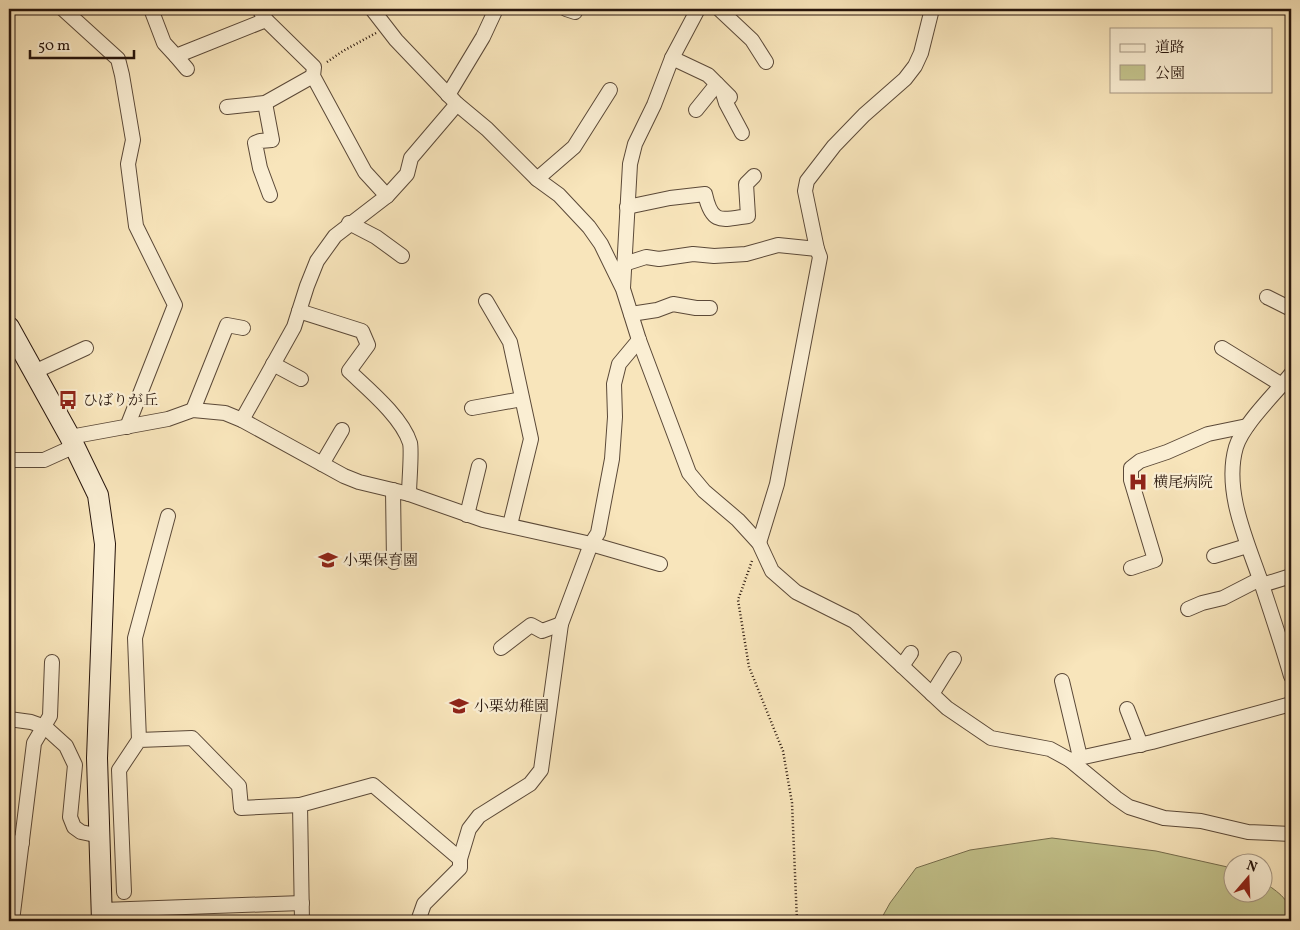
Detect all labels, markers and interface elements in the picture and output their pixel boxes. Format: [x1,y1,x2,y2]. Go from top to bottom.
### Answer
scale bar [30,28,134,60]
legend [1110,28,1272,92]
text: 50 m [38,36,70,57]
text: 道路 [1155,38,1185,59]
text: 公園 [1155,64,1185,85]
bus stop icon: ひばりが丘 [57,389,79,411]
place label: ひばりが丘 [83,391,158,412]
hospital icon: 横尾病院 [1127,471,1149,493]
place label: 横尾病院 [1153,473,1213,494]
school or university icon: 小栗保育園 [317,549,339,571]
place label: 小栗保育園 [343,551,418,572]
school or university icon: 小栗幼稚園 [448,695,470,717]
place label: 小栗幼稚園 [474,697,549,718]
north arrow [1222,852,1272,902]
text: N [1244,856,1260,878]

